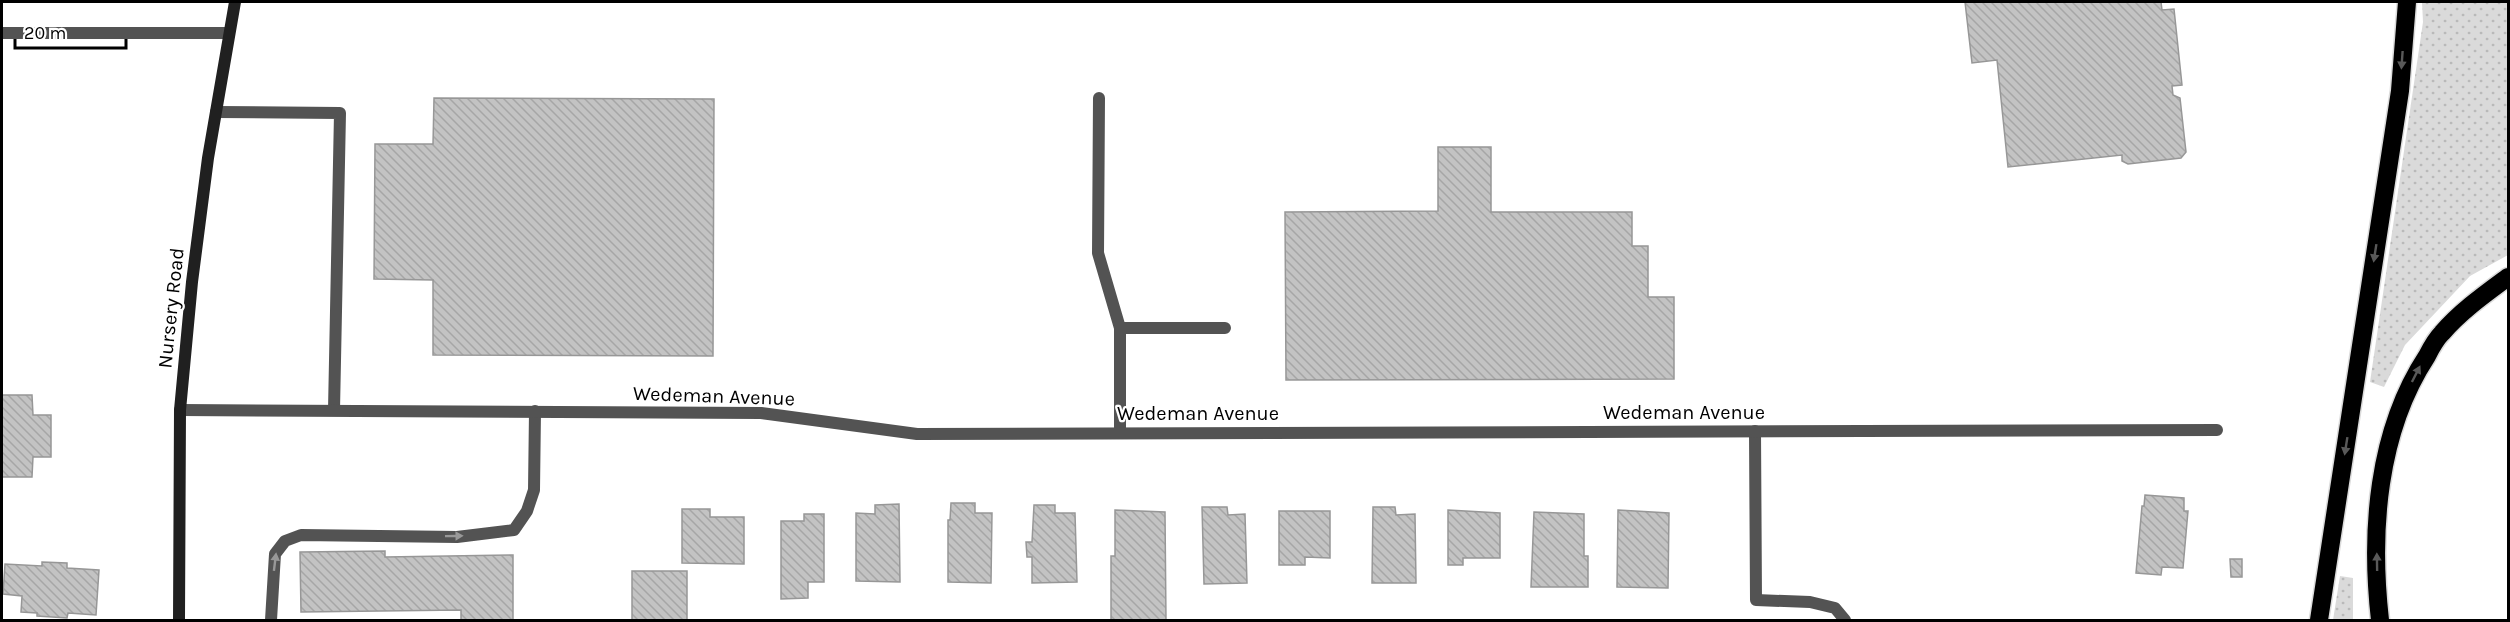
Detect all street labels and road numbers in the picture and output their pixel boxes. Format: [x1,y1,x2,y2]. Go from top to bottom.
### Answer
street label: Nursery Road [153,247,189,369]
street label: Wedeman Avenue [633,382,795,410]
street label: Wedeman Avenue [1603,401,1765,424]
street label: Wedeman Avenue [1117,402,1279,425]

